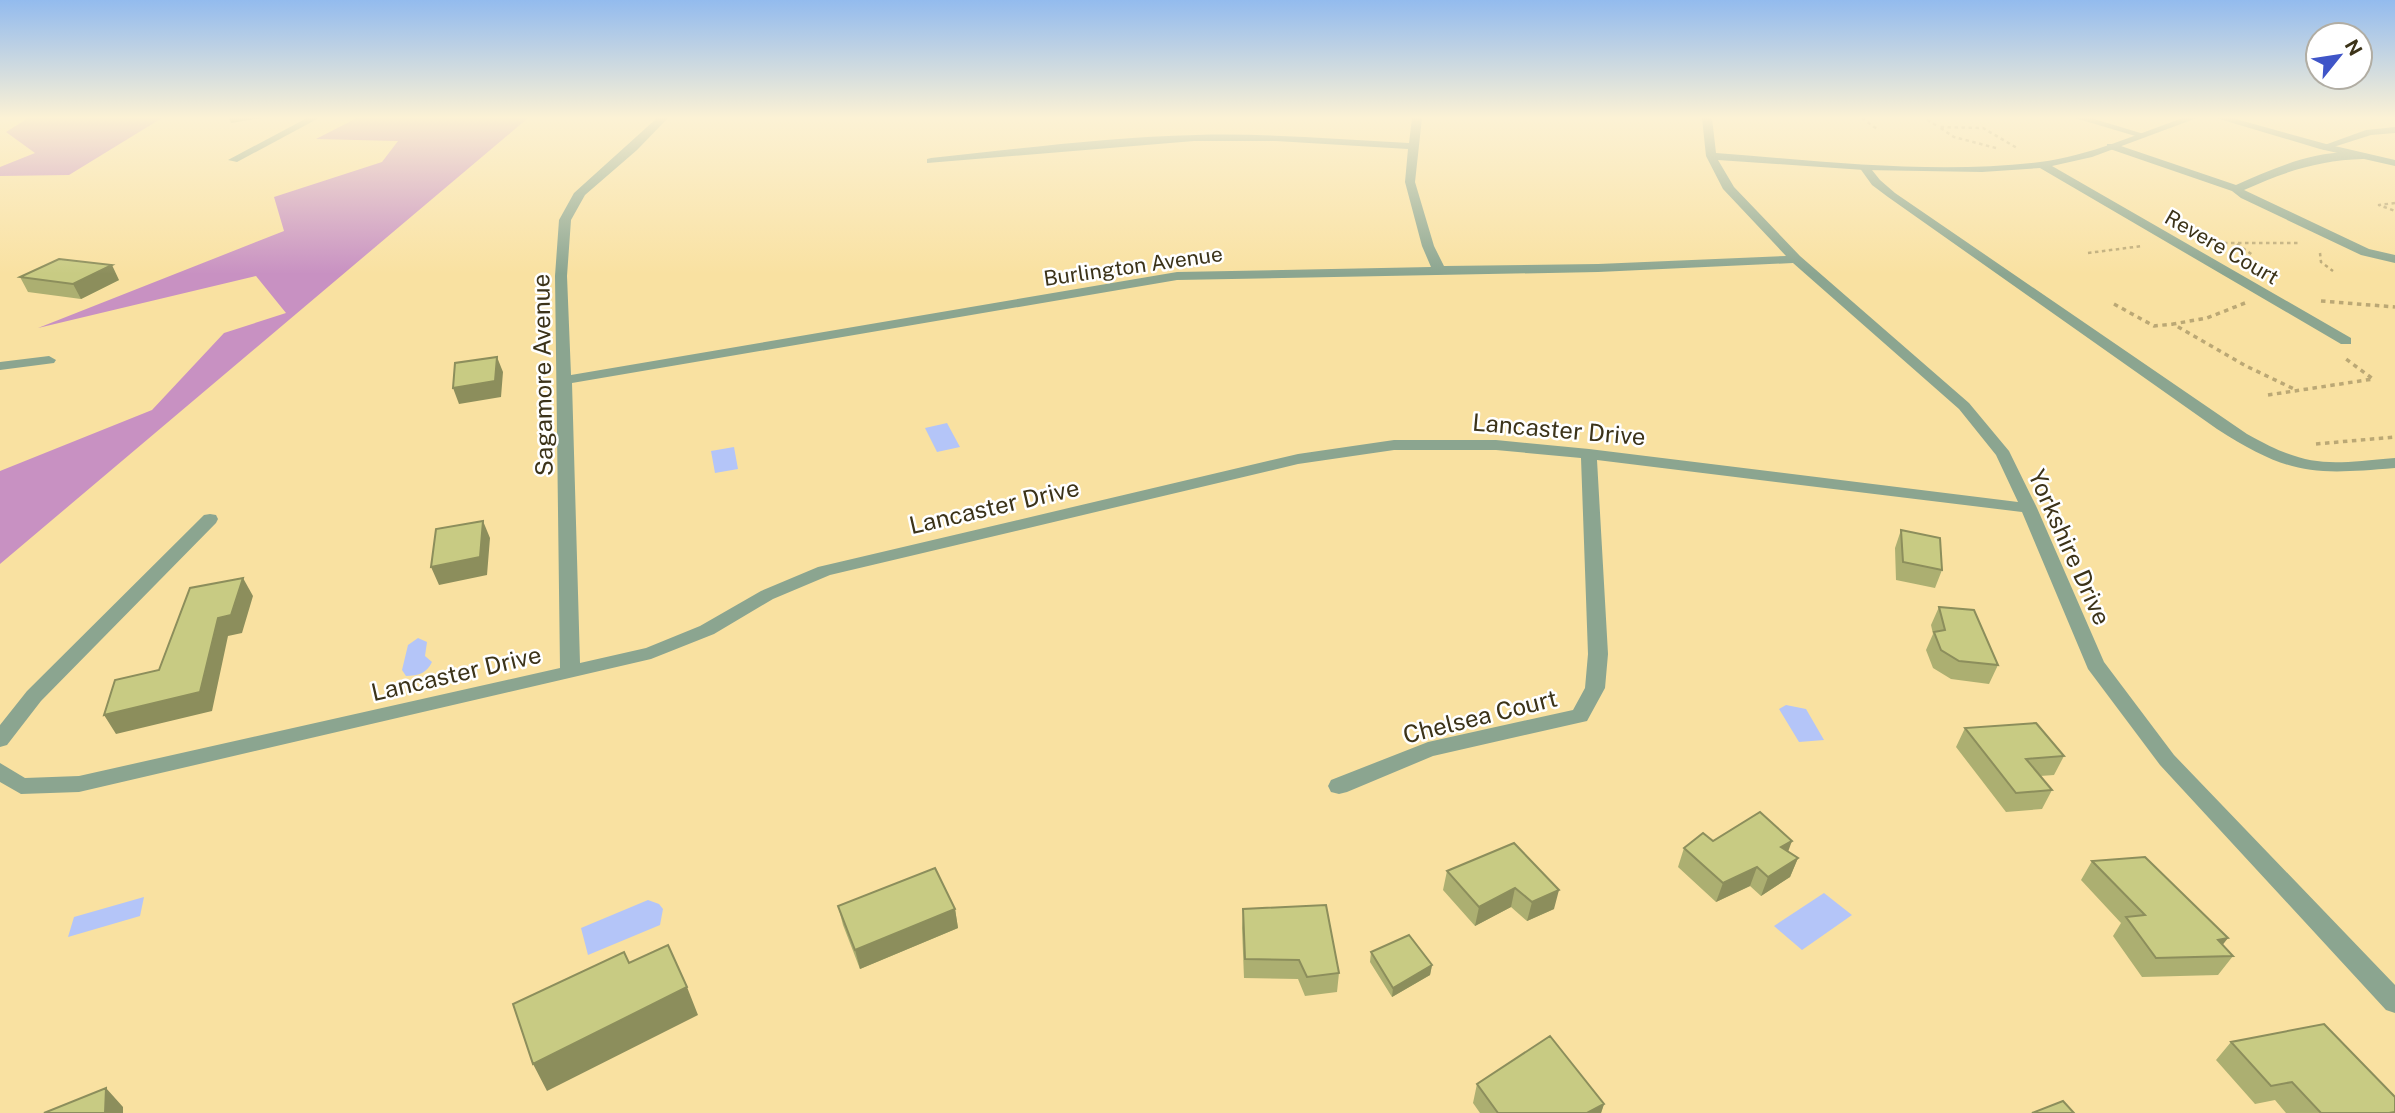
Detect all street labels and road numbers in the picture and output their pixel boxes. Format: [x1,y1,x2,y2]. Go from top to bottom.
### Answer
street label: Revere Court [2161,204,2283,290]
street label: Burlington Avenue [1042,241,1224,291]
street label: Sagamore Avenue [526,274,558,476]
street label: Lancaster Drive [1471,407,1647,451]
street label: Yorkshire Drive [2023,465,2117,629]
street label: Lancaster Drive [906,473,1082,539]
street label: Lancaster Drive [368,640,544,706]
street label: Chelsea Court [1400,683,1560,749]

